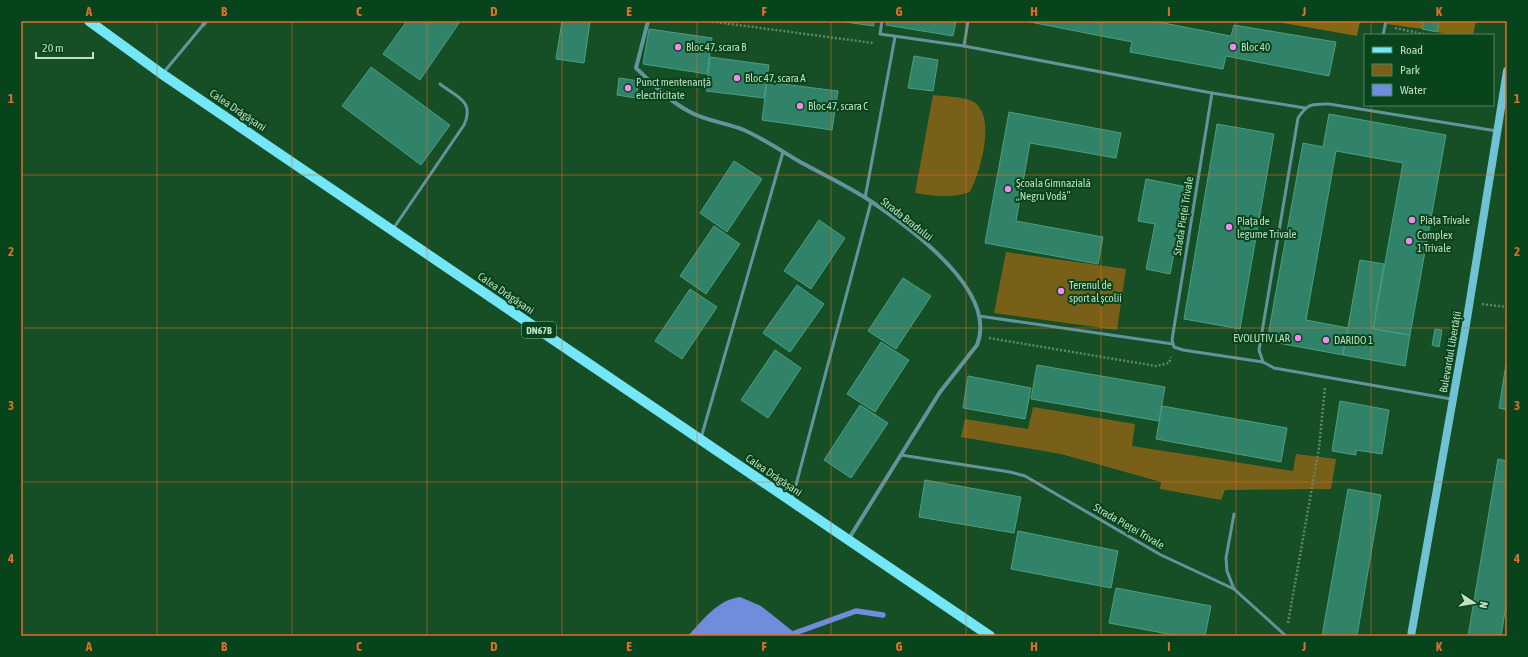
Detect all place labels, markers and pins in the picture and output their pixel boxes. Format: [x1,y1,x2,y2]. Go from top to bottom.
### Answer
place label: Bloc 47, scara B [686,41,747,53]
place label: Bloc 40 [1241,41,1270,53]
marker: Bloc 47, scara B [673,42,683,52]
marker: Bloc 40 [1228,42,1238,52]
place label: Bloc 47, scara A [745,72,806,84]
marker: Bloc 47, scara A [732,73,742,83]
place label: Punct mentenanță electricitate [636,76,711,101]
marker: Punct mentenanță electricitate [623,83,633,93]
place label: Bloc 47, scara C [808,100,868,112]
marker: Bloc 47, scara C [795,101,805,111]
place label: Școala Gimnazială „Negru Vodă” [1016,177,1091,202]
marker: Școala Gimnazială „Negru Vodă” [1003,184,1013,194]
place label: Piața Trivale [1420,214,1470,226]
place label: Piața de legume Trivale [1237,215,1297,240]
marker: Piața Trivale [1407,215,1417,225]
marker: Piața de legume Trivale [1224,222,1234,232]
place label: Complex 1 Trivale [1417,229,1453,254]
marker: Complex 1 Trivale [1404,236,1414,246]
place label: Terenul de sport al școlii [1069,279,1122,304]
marker: Terenul de sport al școlii [1056,286,1066,296]
place label: EVOLUTIV LAR [1233,332,1290,344]
marker: EVOLUTIV LAR [1293,333,1303,343]
place label: DARIDO 1 [1334,334,1373,346]
marker: DARIDO 1 [1321,335,1331,345]

